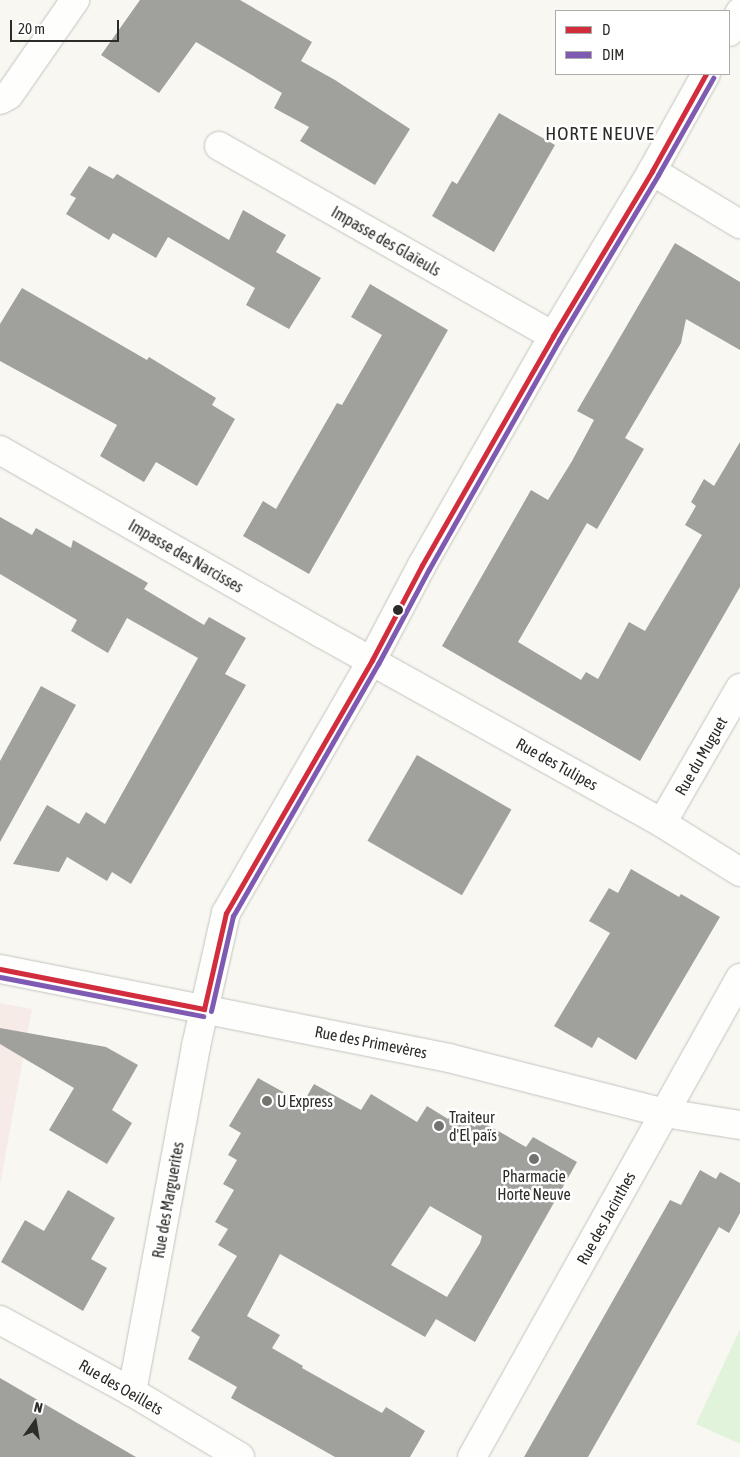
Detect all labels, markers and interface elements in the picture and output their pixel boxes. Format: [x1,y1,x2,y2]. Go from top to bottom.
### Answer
scale bar [12,10,121,42]
legend [555,10,730,75]
text: 20 m [18,20,45,37]
text: D [602,21,610,38]
text: DIM [602,46,624,63]
district label: HORTE NEUVE [544,123,656,145]
street label: Impasse des Glaïeuls [328,202,444,280]
street label: Impasse des Narcisses [125,515,247,597]
unlabelled marker [393,605,403,615]
street label: Rue du Muguet [671,713,731,799]
street label: Rue des Tulipes [513,734,601,794]
street label: Rue des Primevères [313,1022,429,1062]
place label: U Express [277,1091,333,1111]
marker: U Express [261,1095,273,1107]
place label: Traiteur d'El païs [449,1107,497,1145]
marker: Traiteur d'El païs [433,1120,445,1132]
street label: Rue des Marguerites [148,1140,188,1260]
marker: Pharmacie Horte Neuve [528,1153,540,1165]
place label: Pharmacie Horte Neuve [497,1166,571,1204]
street label: Rue des Jacinthes [573,1168,639,1268]
street label: Rue des Oeillets [75,1355,167,1419]
north arrow [10,1397,60,1447]
text: N [33,1399,44,1416]

